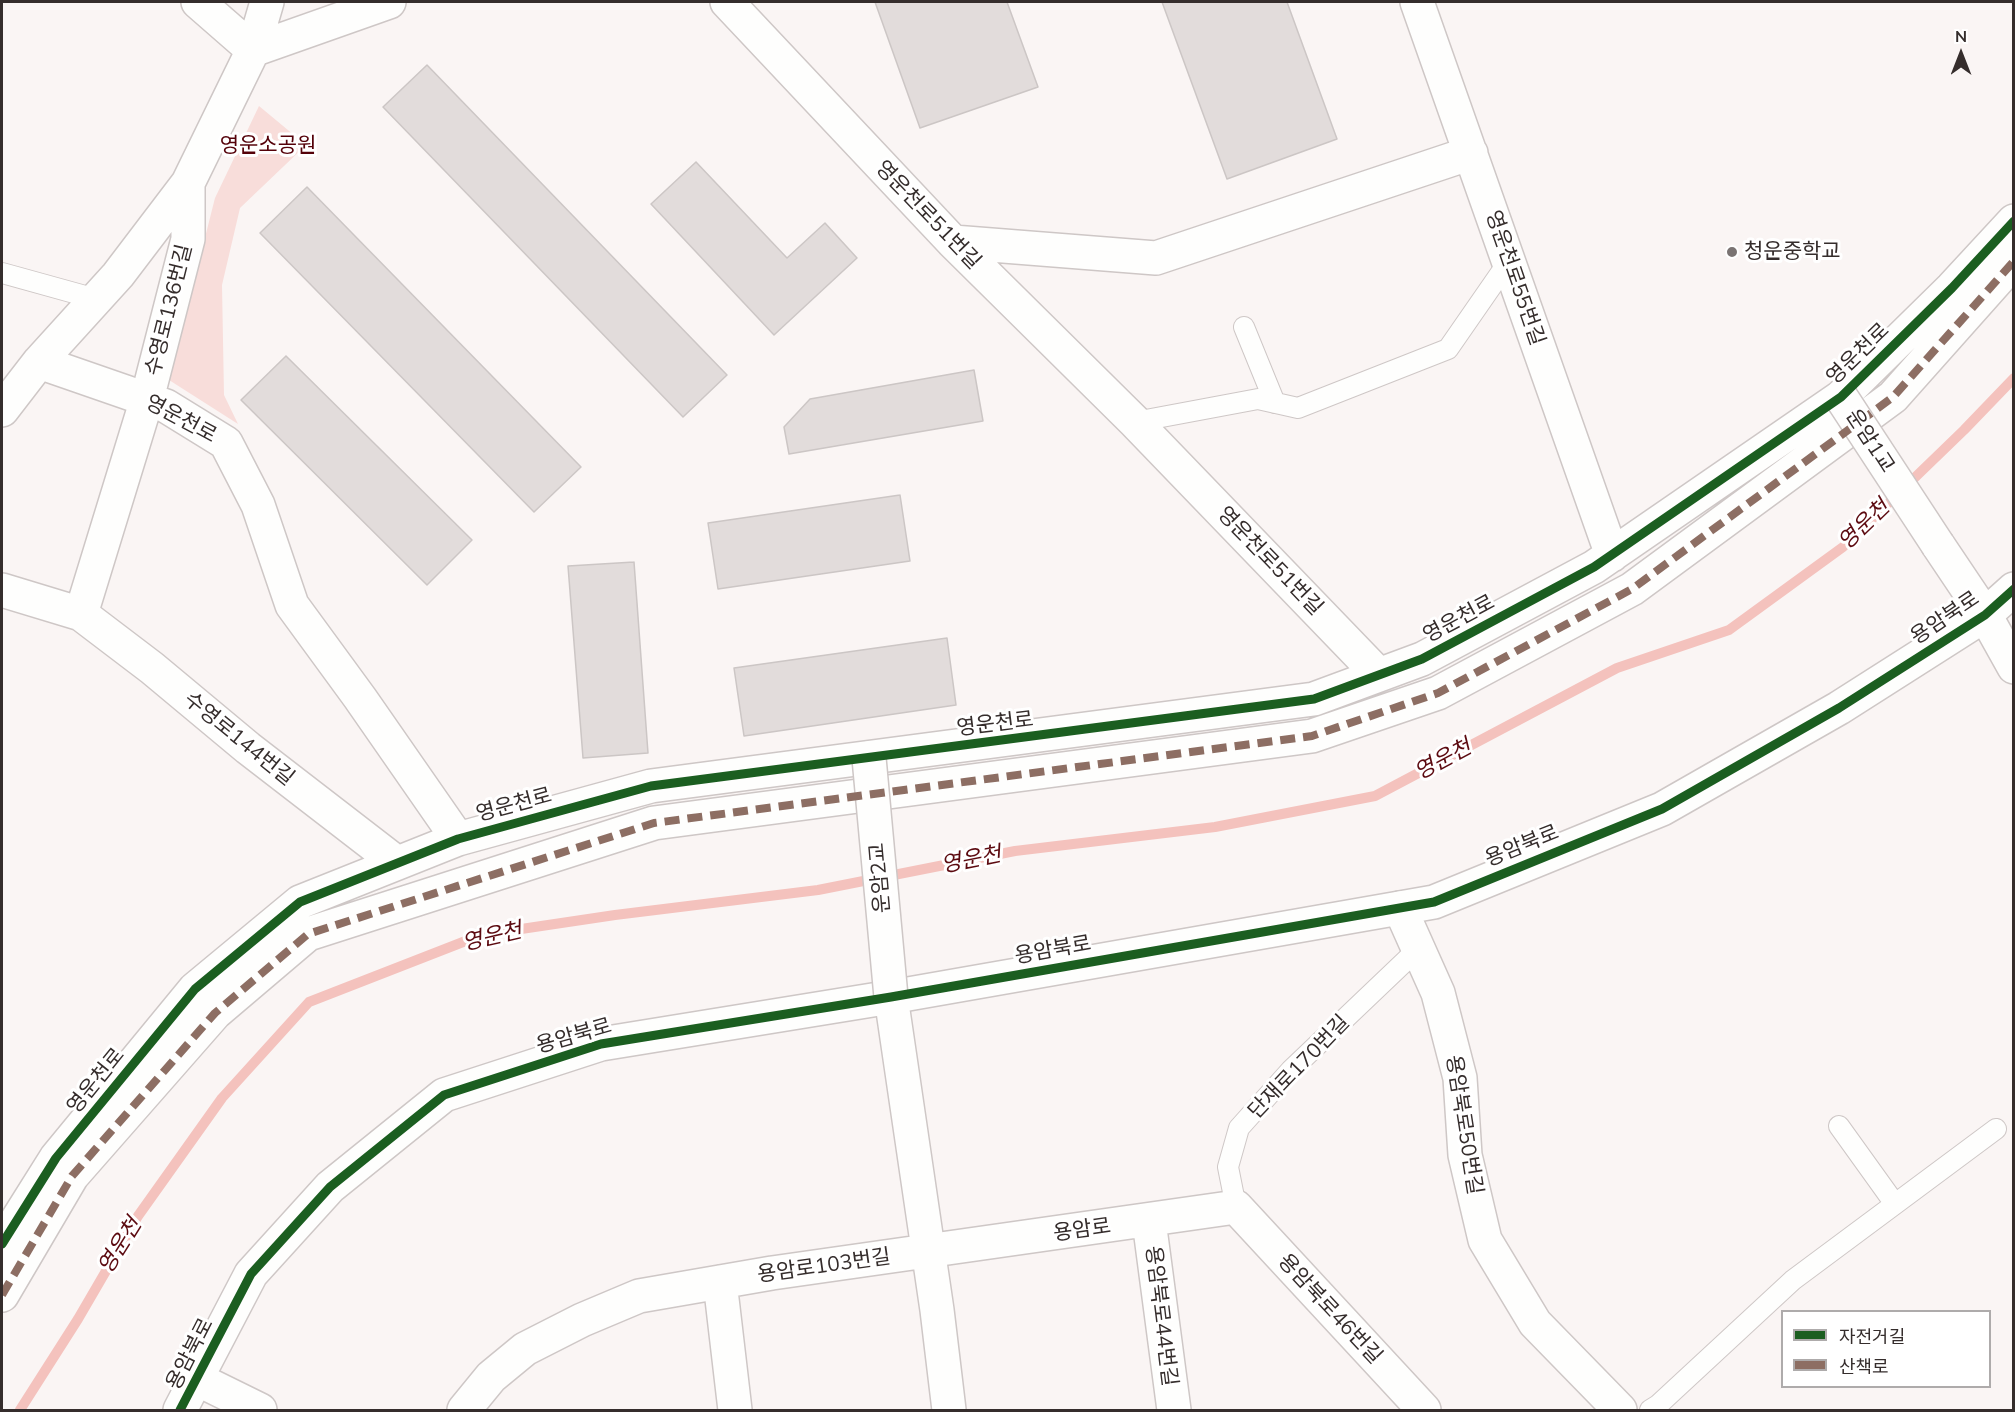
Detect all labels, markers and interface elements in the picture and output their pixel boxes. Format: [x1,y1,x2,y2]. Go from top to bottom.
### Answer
north arrow [1931,24,1991,84]
text: N [1955,26,1967,46]
park label: 영운소공원 [220,133,316,159]
street label: 영운천로51번길 [870,155,986,275]
street label: 영운천로55번길 [1480,207,1550,349]
place label: 청운중학교 [1744,239,1841,265]
street label: 수영로136번길 [141,242,197,378]
marker: 청운중학교 [1725,245,1739,259]
street label: 영운천로 [1821,318,1895,390]
street label: 영운천로 [141,390,221,448]
street label: 운암1교 [1840,405,1900,477]
water label: 영운천 [1833,494,1895,556]
street label: 영운천로51번길 [1212,501,1328,621]
street label: 용암북로 [1906,586,1984,650]
street label: 영운천로 [1419,590,1499,648]
street label: 수영로144번길 [179,687,299,791]
street label: 영운천로 [955,707,1035,741]
water label: 영운천 [1410,734,1476,786]
street label: 영운천로 [473,783,555,827]
street label: 용암북로 [1481,820,1563,872]
water label: 영운천 [939,841,1003,879]
street label: 운암2교 [864,842,896,914]
water label: 영운천 [459,917,525,957]
street label: 용암북로 [1013,931,1093,969]
street label: 단재로170번길 [1243,1010,1355,1124]
street label: 용암북로 [533,1013,615,1059]
street label: 영운천로 [62,1043,130,1119]
street label: 용암북로50번길 [1441,1053,1487,1197]
water label: 영운천 [93,1213,147,1279]
street label: 용암로 [1052,1213,1112,1247]
street label: 용암로103번길 [756,1244,892,1288]
street label: 용암북로44번길 [1140,1244,1182,1388]
street label: 용암북로46번길 [1273,1249,1387,1369]
legend [1781,1310,1991,1388]
street label: 용암북로 [161,1314,219,1394]
text: 자전거길 [1839,1325,1905,1348]
text: 산책로 [1839,1355,1889,1378]

